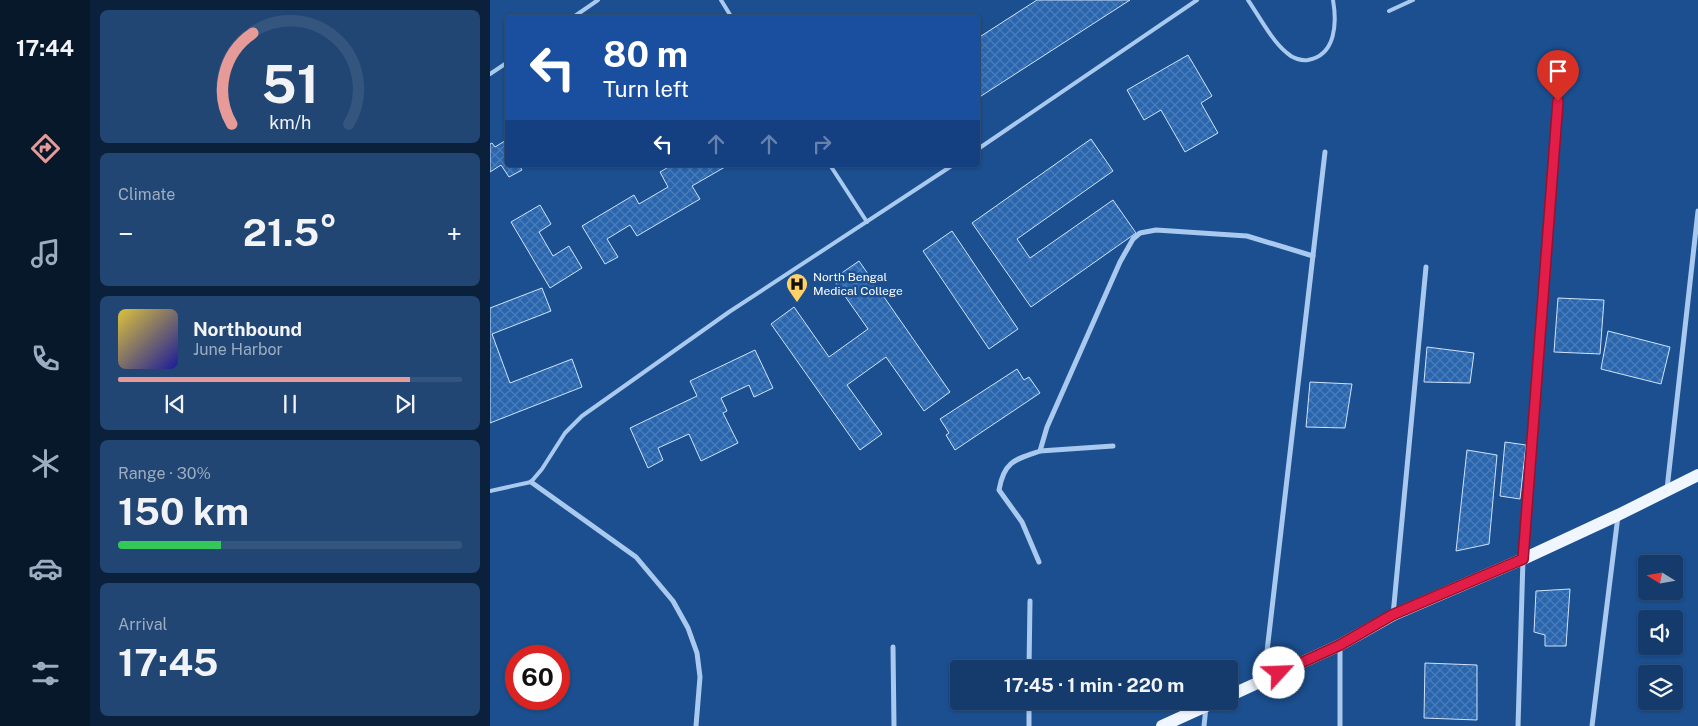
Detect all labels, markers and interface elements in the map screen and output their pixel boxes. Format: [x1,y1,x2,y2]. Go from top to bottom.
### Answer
text: 80 m [603,34,688,75]
text: 17:44 [16,35,74,61]
icon: left [520,35,585,100]
pin [1537,50,1579,101]
text: 51 [261,54,319,115]
icon: arrive [1544,57,1572,85]
text: Turn left [603,76,689,102]
text: km/h [269,112,311,133]
icon: left [649,130,677,158]
icon: ahead [702,130,730,158]
icon: ahead [755,130,783,158]
icon: right [808,130,836,158]
icon: directions [28,131,63,166]
text: Climate [118,185,175,204]
text: 21.5° [243,210,337,255]
text: − [118,217,134,250]
text: + [446,217,462,250]
icon: music [28,236,63,271]
place label: North Bengal Medical College [813,270,903,298]
hospital icon: North Bengal Medical College [785,272,809,303]
text: Northbound [193,318,302,340]
text: June Harbor [193,340,283,359]
icon: phone [28,341,63,376]
icon: previous [161,390,189,418]
icon: pause [276,390,304,418]
icon: next [391,390,419,418]
icon: climate [28,446,63,481]
text: Range · 30% [118,464,211,483]
text: 150 km [118,489,249,534]
icon: car [28,551,63,586]
north arrow [1638,555,1682,600]
map controls [1638,555,1683,710]
button: sound [1638,610,1683,655]
text: Arrival [118,615,167,634]
text: 17:45 [118,640,218,685]
speed limit sign: 60 [505,645,570,710]
position arrow [1252,646,1304,698]
icon: filters [28,656,63,691]
button: layers [1638,665,1683,710]
text: 17:45 · 1 min · 220 m [1004,674,1184,696]

